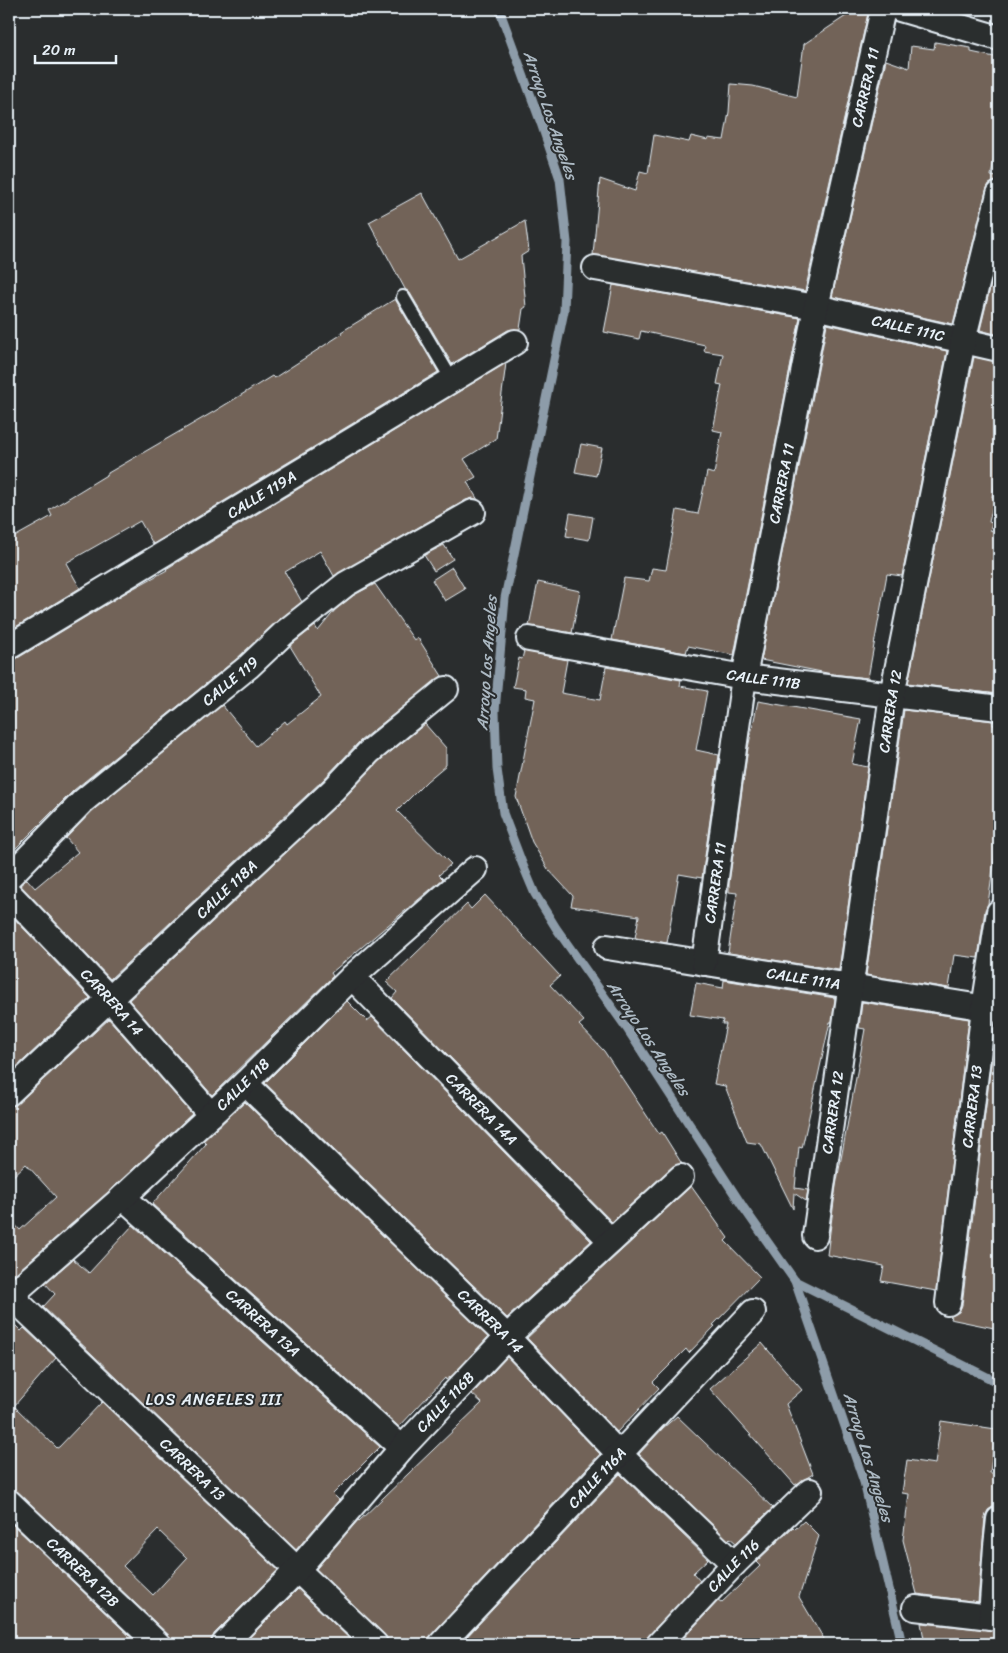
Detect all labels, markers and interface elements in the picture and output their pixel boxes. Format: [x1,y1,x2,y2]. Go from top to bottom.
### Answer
scale bar [35,32,116,64]
text: 20 m [42,37,76,63]
street label: CARRERA 11 [844,45,887,130]
water label: Arroyo Los Angeles [515,46,587,185]
street label: CALLE 111C [869,307,948,349]
street label: CARRERA 11 [761,441,802,526]
street label: CALLE 119A [222,464,301,526]
water label: Arroyo Los Angeles [467,593,506,732]
street label: CALLE 119 [196,650,265,713]
street label: CALLE 111B [725,661,802,697]
street label: CARRERA 12 [871,667,910,754]
street label: CARRERA 11 [697,841,734,925]
street label: CALLE 118A [190,854,264,925]
street label: CALLE 111A [765,960,842,997]
street label: CARRERA 14 [74,962,150,1042]
water label: Arroyo Los Angeles [598,974,699,1104]
street label: CALLE 118 [210,1052,276,1117]
street label: CARRERA 13 [954,1064,990,1149]
street label: CARRERA 14A [439,1066,524,1152]
street label: CARRERA 12 [814,1069,851,1155]
street label: CARRERA 13A [220,1282,306,1363]
street label: CARRERA 14 [451,1282,530,1360]
street label: CALLE 116B [410,1365,481,1439]
district label: LOS ANGELES III [146,1385,283,1414]
water label: Arroyo Los Angeles [835,1388,903,1527]
street label: CARRERA 13 [153,1431,231,1508]
street label: CALLE 116A [561,1441,633,1515]
street label: CARRERA 12B [40,1531,126,1614]
street label: CALLE 116 [701,1533,766,1598]

